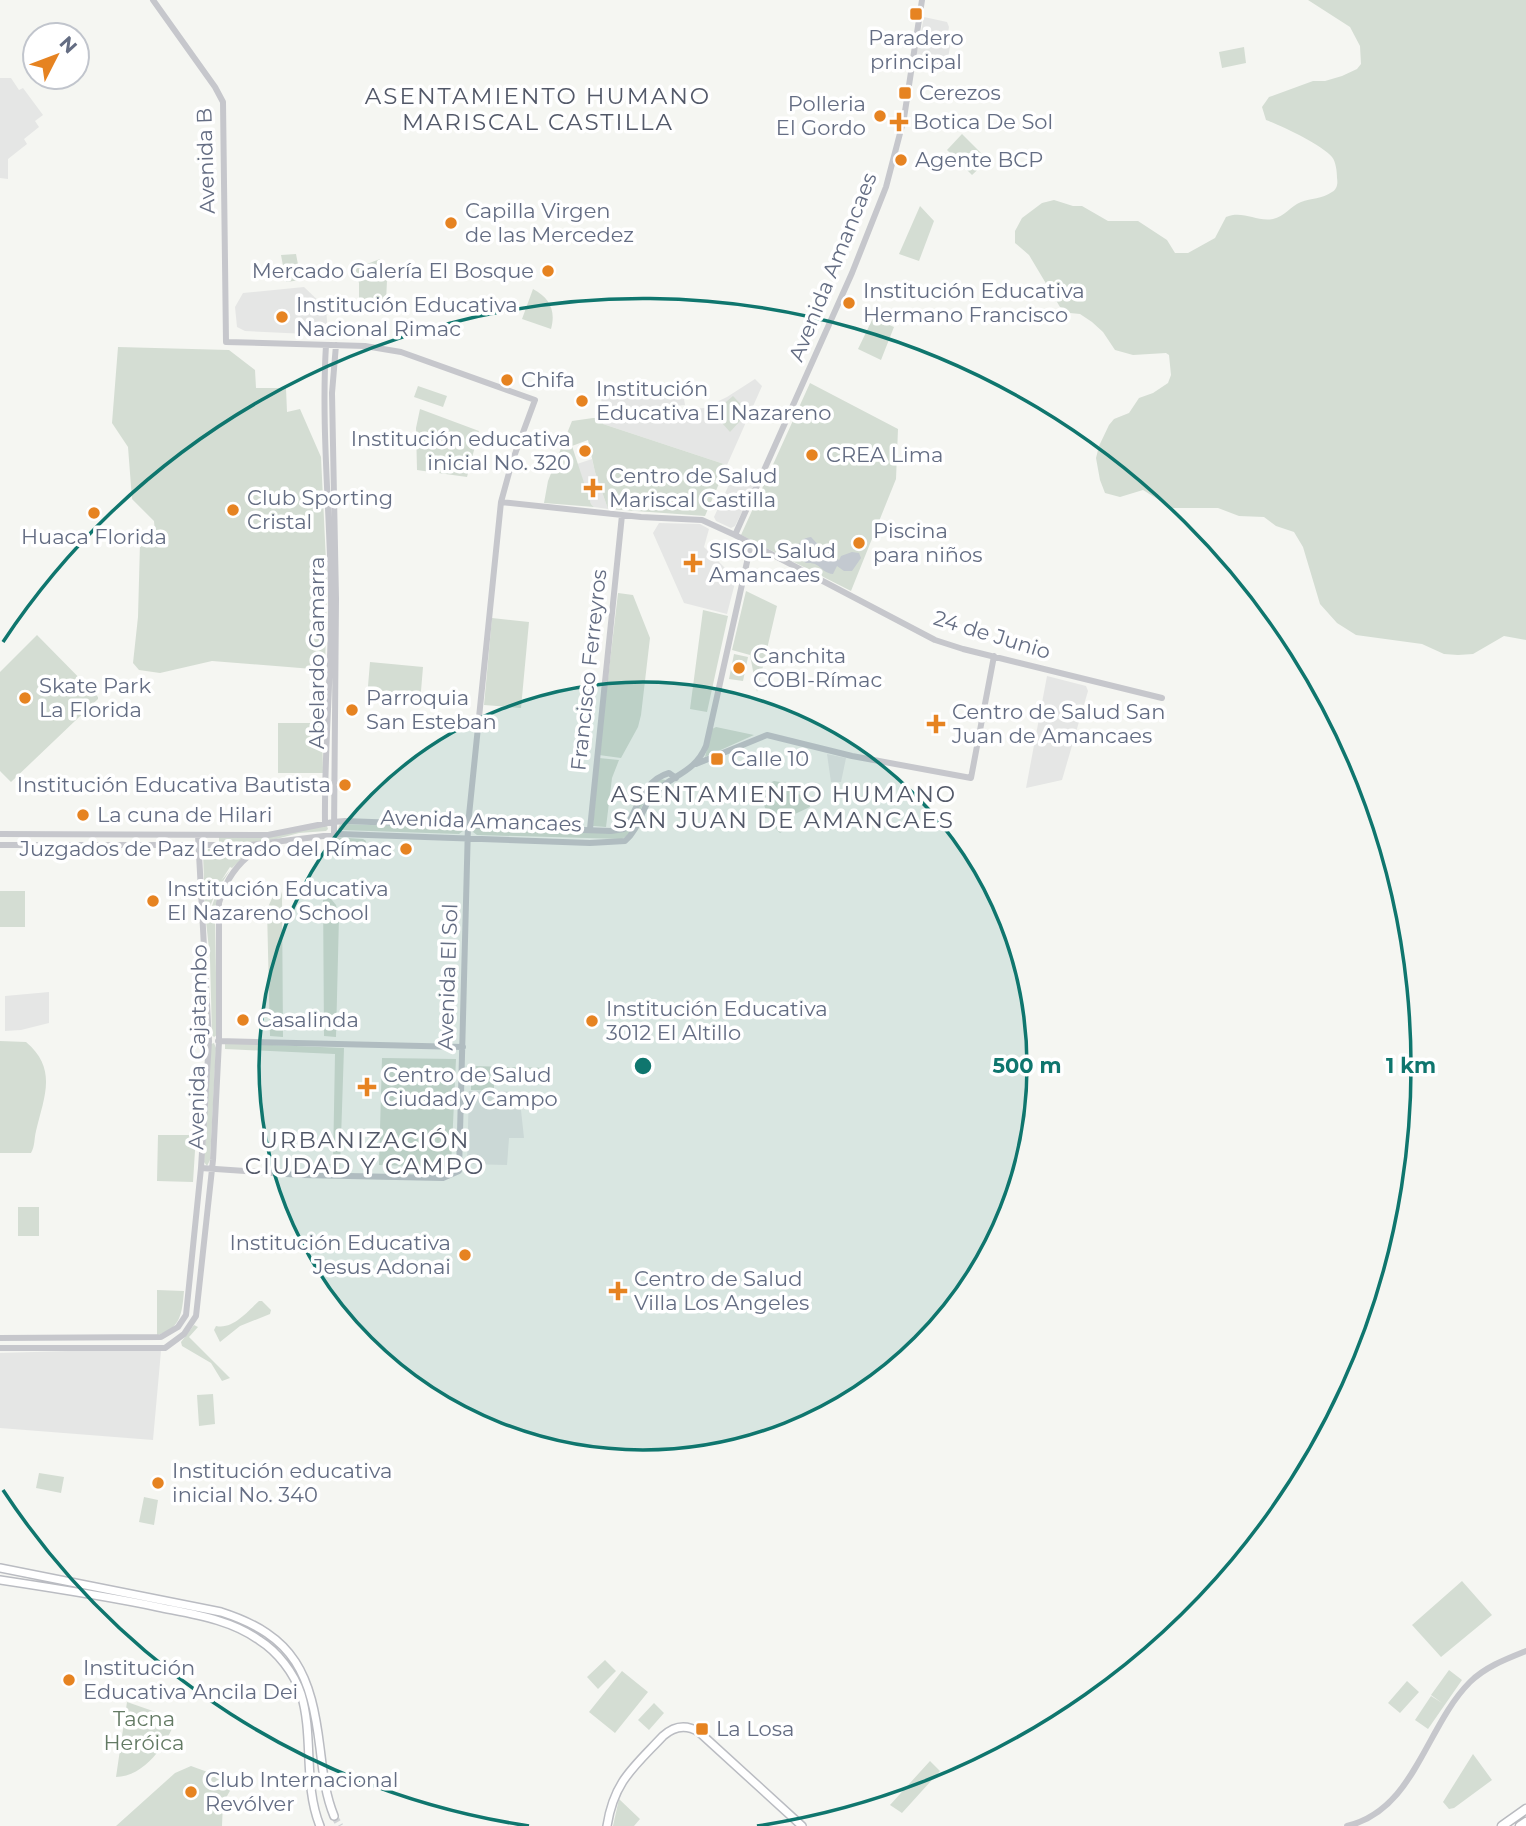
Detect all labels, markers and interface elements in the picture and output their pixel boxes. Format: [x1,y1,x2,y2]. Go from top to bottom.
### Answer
marker: Paradero principal [908,6,924,22]
north arrow [21,21,91,91]
place label: Paradero principal [868,25,964,74]
text: N [55,32,82,58]
place label: Cerezos [919,80,1001,105]
district label: ASENTAMIENTO HUMANO MARISCAL CASTILLA [365,82,711,136]
marker: Cerezos [897,85,913,101]
place label: Polleria El Gordo [776,91,866,140]
street label: Avenida B [191,108,220,214]
marker: Polleria El Gordo [872,108,888,124]
place label: Botica De Sol [913,109,1053,134]
marker: Botica De Sol [891,114,907,130]
place label: Agente BCP [915,147,1043,172]
marker: Agente BCP [893,152,909,168]
street label: Avenida Amancaes [783,169,882,365]
place label: Capilla Virgen de las Mercedez [465,198,634,247]
marker: Capilla Virgen de las Mercedez [443,215,459,231]
place label: Mercado Galería El Bosque [252,258,534,283]
marker: Mercado Galería El Bosque [540,263,556,279]
place label: Institución Educativa Hermano Francisco [863,278,1085,327]
place label: Institución Educativa Nacional Rimac [296,292,518,341]
marker: Institución Educativa Hermano Francisco [841,295,857,311]
marker: Institución Educativa Nacional Rimac [274,309,290,325]
place label: Chifa [521,367,575,392]
marker: Chifa [499,372,515,388]
place label: Institución Educativa El Nazareno [596,376,831,425]
marker: Institución Educativa El Nazareno [574,393,590,409]
place label: Institución educativa inicial No. 320 [351,426,571,475]
place label: CREA Lima [826,442,943,467]
marker: Institución educativa inicial No. 320 [577,443,593,459]
marker: CREA Lima [804,447,820,463]
place label: Centro de Salud Mariscal Castilla [609,463,777,512]
marker: Centro de Salud Mariscal Castilla [583,478,603,498]
place label: Club Sporting Cristal [247,485,393,534]
marker: Club Sporting Cristal [225,502,241,518]
marker: Huaca Florida [86,505,102,521]
place label: Piscina para niños [873,518,982,567]
place label: Huaca Florida [21,524,167,549]
marker: Piscina para niños [851,535,867,551]
place label: SISOL Salud Amancaes [709,538,836,587]
marker: SISOL Salud Amancaes [683,553,703,573]
street label: Abelardo Gamarra [304,557,329,749]
street label: Francisco Ferreyros [565,568,612,772]
street label: 24 de Junio [931,605,1054,664]
place label: Canchita COBI-Rímac [753,643,882,692]
marker: Canchita COBI-Rímac [731,660,747,676]
place label: Skate Park La Florida [39,673,151,722]
place label: Parroquia San Esteban [366,685,497,734]
marker: Skate Park La Florida [17,690,33,706]
place label: Centro de Salud San Juan de Amancaes [951,699,1165,748]
marker: Parroquia San Esteban [344,702,360,718]
marker: Centro de Salud San Juan de Amancaes [926,714,946,734]
place label: Calle 10 [731,746,809,771]
marker: Calle 10 [709,751,725,767]
place label: Institución Educativa Bautista [17,772,331,797]
marker: Institución Educativa Bautista [337,777,353,793]
district label: ASENTAMIENTO HUMANO SAN JUAN DE AMANCAES [611,780,957,834]
place label: La cuna de Hilari [97,802,272,827]
street label: Avenida Amancaes [380,804,582,837]
marker: La cuna de Hilari [75,807,91,823]
place label: Juzgados de Paz Letrado del Rímac [18,836,392,861]
marker: Juzgados de Paz Letrado del Rímac [398,841,414,857]
place label: Institución Educativa El Nazareno School [167,876,389,925]
marker: Institución Educativa El Nazareno School [145,893,161,909]
street label: Avenida El Sol [432,903,463,1051]
street label: Avenida Cajatambo [183,944,212,1150]
place label: Institución Educativa 3012 El Altillo [606,996,828,1045]
place label: Casalinda [257,1007,359,1032]
marker: Casalinda [235,1012,251,1028]
marker: Institución Educativa 3012 El Altillo [584,1013,600,1029]
text: 500 m [993,1053,1062,1078]
text: 1 km [1386,1053,1436,1078]
centre of rings [631,1054,655,1078]
place label: Centro de Salud Ciudad y Campo [383,1062,558,1111]
marker: Centro de Salud Ciudad y Campo [357,1077,377,1097]
district label: URBANIZACIÓN CIUDAD Y CAMPO [245,1126,485,1180]
place label: Institución Educativa Jesus Adonai [229,1230,451,1279]
marker: Institución Educativa Jesus Adonai [457,1247,473,1263]
place label: Centro de Salud Villa Los Angeles [634,1266,809,1315]
marker: Centro de Salud Villa Los Angeles [608,1281,628,1301]
place label: Institución educativa inicial No. 340 [172,1458,392,1507]
marker: Institución educativa inicial No. 340 [150,1475,166,1491]
place label: Institución Educativa Ancila Dei [83,1655,298,1704]
marker: Institución Educativa Ancila Dei [61,1672,77,1688]
park label: Tacna Heróica [104,1706,184,1755]
place label: La Losa [716,1716,794,1741]
marker: La Losa [694,1721,710,1737]
place label: Club Internacional Revólver [205,1767,398,1816]
marker: Club Internacional Revólver [183,1784,199,1800]

